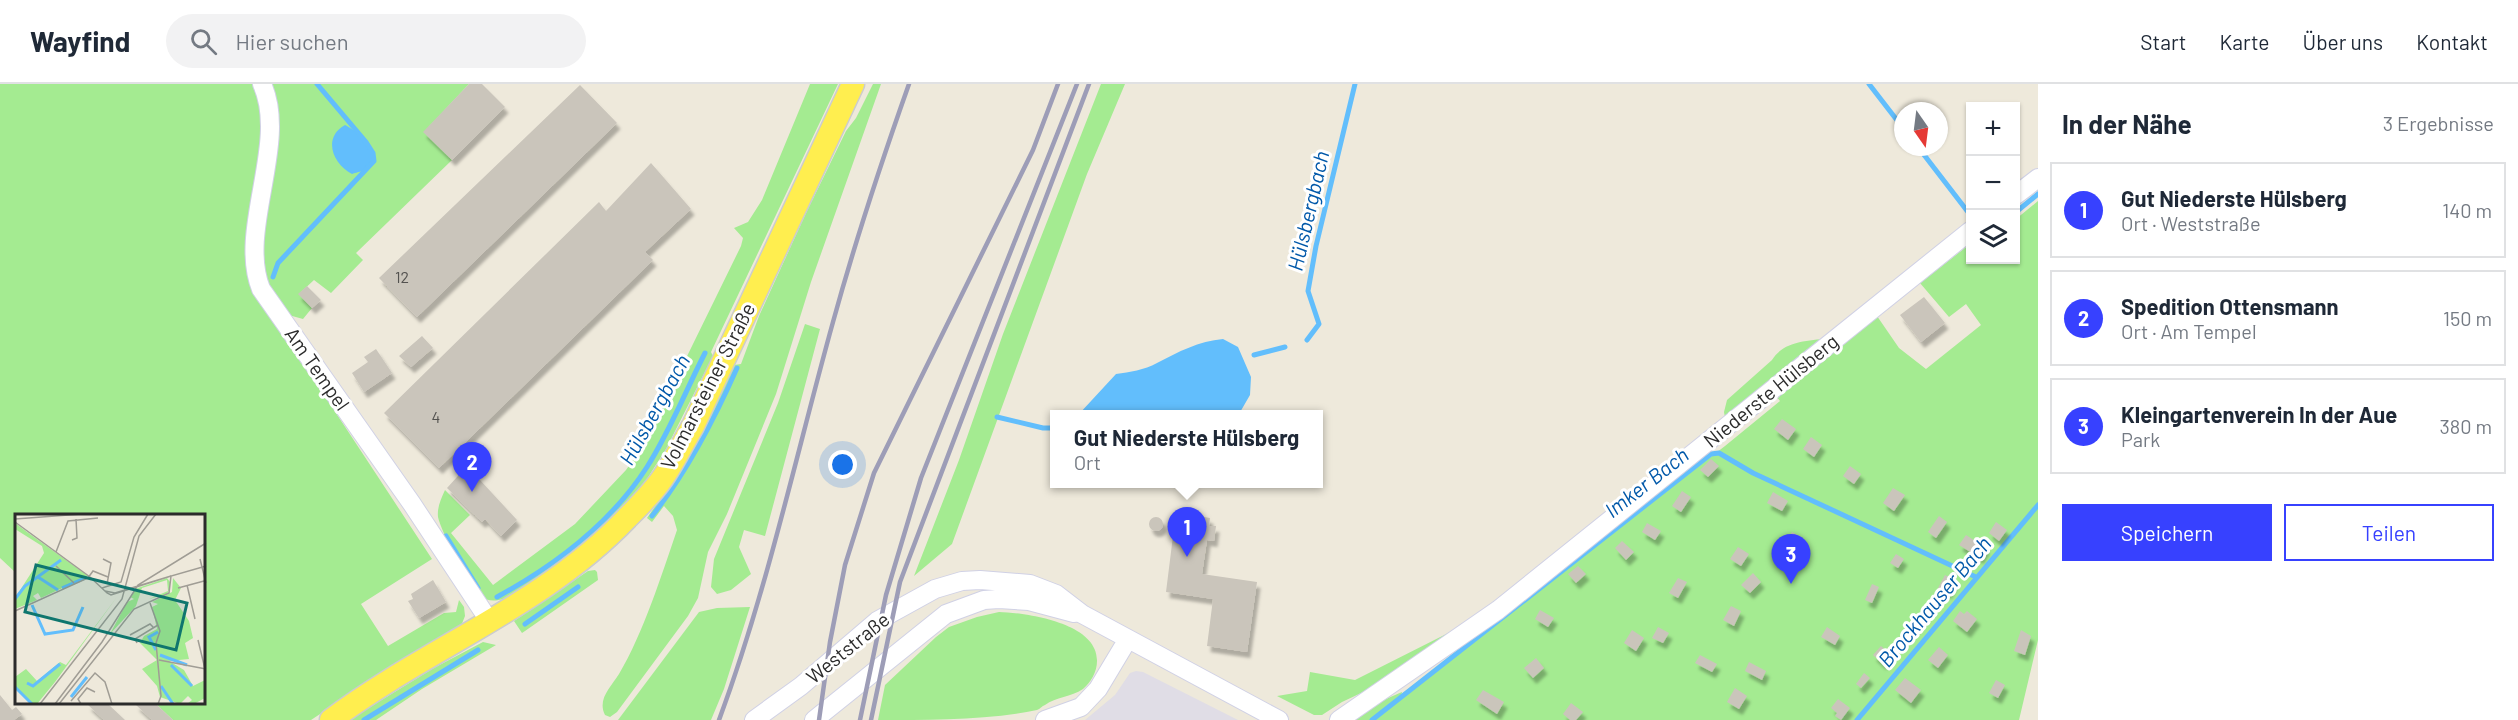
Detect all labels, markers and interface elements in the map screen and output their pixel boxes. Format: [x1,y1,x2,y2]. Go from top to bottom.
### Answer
search box [166,14,586,68]
text: Wayfind [30,24,130,58]
icon: search [187,25,220,58]
text: Hier suchen [235,28,349,54]
text: Start [2140,29,2187,54]
text: Karte [2220,29,2270,54]
text: Über uns [2303,29,2383,54]
text: Kontakt [2416,29,2488,54]
north arrow [1894,102,1948,156]
map controls [1966,102,2020,264]
button: + [1966,102,2020,156]
text: In der Nähe [2062,108,2192,139]
text: 3 Ergebnisse [2383,111,2494,135]
water label: Hülsbergbach [1282,148,1333,273]
button: − [1966,156,2020,210]
text: Gut Niederste Hülsberg [2121,185,2347,211]
text: 1 [2080,198,2087,222]
text: 140 m [2442,198,2492,222]
button: layers [1966,210,2020,264]
text: Ort · Weststraße [2121,211,2261,235]
house number: 12 [395,267,409,286]
text: Spedition Ottensmann [2121,293,2339,319]
street label: Volmarsteiner Straße [655,298,759,473]
text: 2 [2078,306,2089,330]
text: 150 m [2443,306,2492,330]
text: Ort · Am Tempel [2121,319,2257,343]
street label: Am Tempel [280,322,355,415]
street label: Niederste Hülsberg [1698,328,1843,452]
water label: Hülsbergbach [613,350,694,469]
text: Kleingartenverein In der Aue [2121,401,2397,427]
house number: 4 [432,407,440,426]
popup [1050,410,1323,488]
text: 3 [2078,414,2089,438]
text: 380 m [2439,414,2492,438]
text: Gut Niederste Hülsberg [1074,424,1299,450]
text: Park [2121,427,2160,451]
water label: Imker Bach [1599,441,1693,522]
pin: 2 [452,442,492,492]
your location [828,450,857,479]
text: Ort [1074,450,1101,474]
button: Speichern [2062,504,2272,561]
button: Teilen [2284,504,2494,561]
pin: 1 [1168,508,1206,557]
inset map [15,514,206,705]
water label: Brockhauser Bach [1872,531,1996,671]
pin: 3 [1772,534,1810,584]
street label: Weststraße [801,606,894,688]

